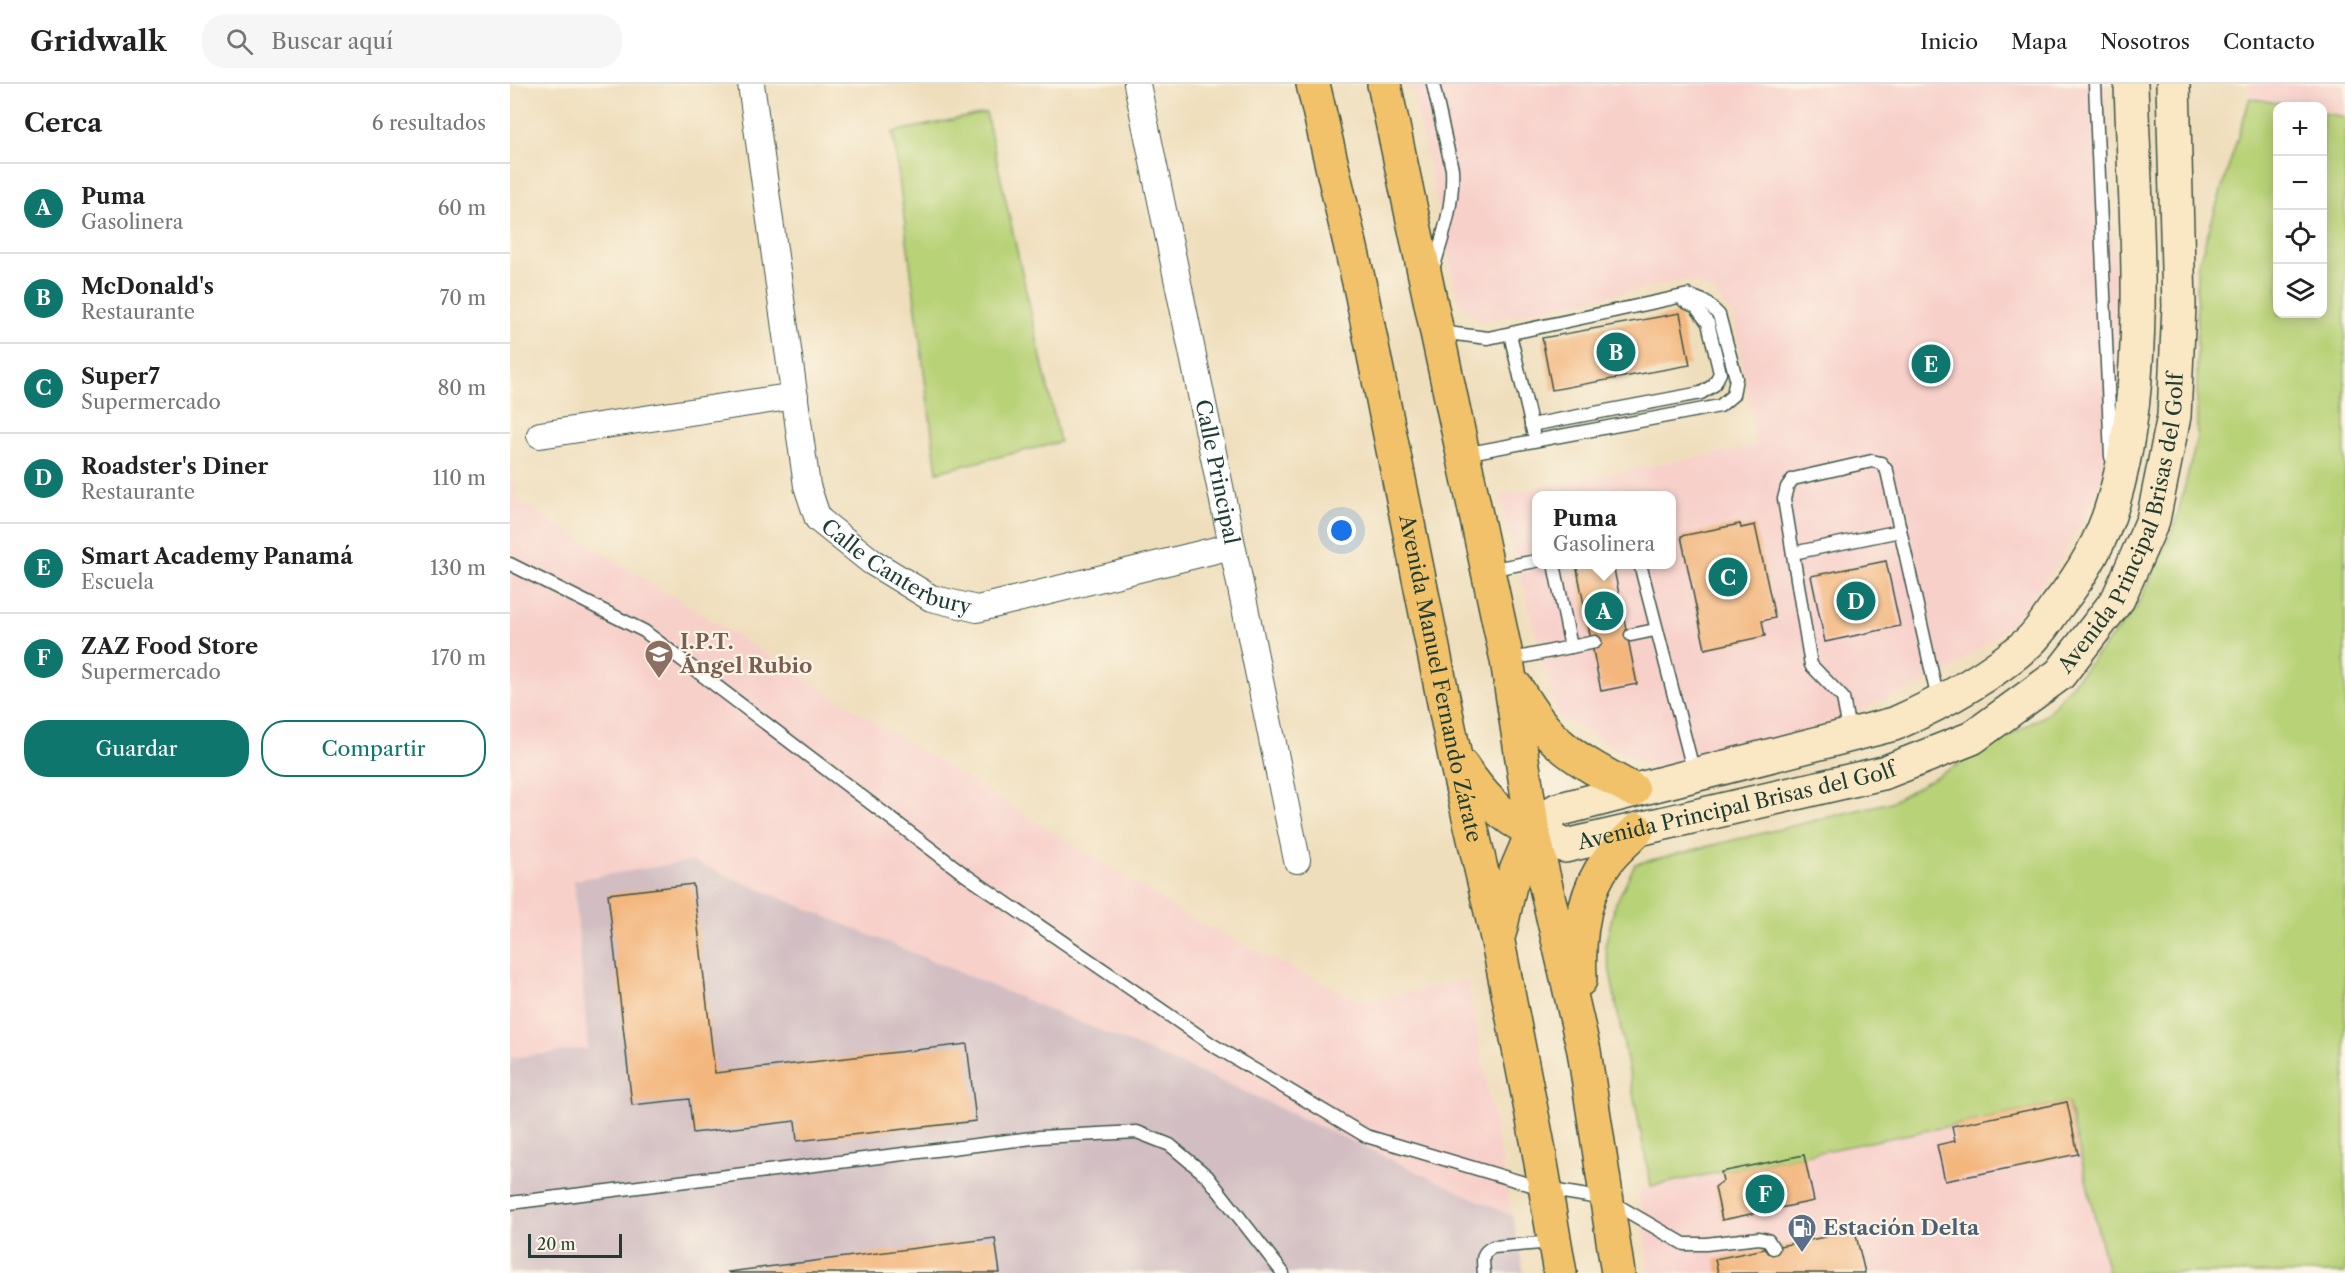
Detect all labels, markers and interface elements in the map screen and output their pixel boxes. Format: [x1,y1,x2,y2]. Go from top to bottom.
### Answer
search box [202,14,622,68]
text: Gridwalk [30,24,166,58]
icon: search [223,25,256,58]
text: Buscar aquí [271,28,393,55]
text: Inicio [1920,29,1978,54]
text: Mapa [2011,29,2067,54]
text: Nosotros [2100,29,2190,54]
text: Contacto [2223,29,2315,54]
map controls [2273,102,2327,318]
button: + [2273,102,2327,156]
text: Cerca [24,107,102,139]
text: 6 resultados [372,111,486,135]
button: − [2273,156,2327,210]
text: Puma [81,183,145,210]
text: A [36,196,51,220]
text: 60 m [438,196,486,220]
text: Gasolinera [81,210,183,234]
button: locate [2273,210,2327,264]
button: layers [2273,264,2327,318]
text: McDonald's [81,273,214,300]
text: B [36,286,51,310]
text: 70 m [440,286,486,310]
text: Restaurante [81,300,195,324]
pin: B [1596,330,1636,374]
pin: E [1912,342,1950,386]
text: Super7 [81,363,160,390]
street label: Avenida Principal Brisas del Golf [2052,370,2188,678]
text: C [35,376,52,400]
text: 80 m [438,376,486,400]
text: Supermercado [81,390,221,414]
street label: Calle Principal [1190,397,1245,546]
text: Roadster's Diner [81,453,268,480]
text: D [35,466,52,490]
text: 110 m [433,466,486,490]
text: Restaurante [81,480,195,504]
popup [1532,491,1676,569]
text: Puma [1553,505,1617,532]
street label: Avenida Manuel Fernando Zárate [1394,512,1487,845]
street label: Calle Canterbury [816,513,974,619]
your location [1327,516,1356,545]
text: Gasolinera [1553,532,1655,556]
text: Smart Academy Panamá [81,543,353,570]
pin: C [1708,554,1748,600]
text: E [36,556,51,580]
text: 130 m [430,556,486,580]
text: Escuela [81,570,154,594]
pin: D [1836,578,1876,624]
pin: A [1584,588,1624,634]
place label: I.P.T. Ángel Rubio [679,629,812,678]
text: ZAZ Food Store [81,633,258,660]
school or university icon: I.P.T. Ángel Rubio [643,638,675,680]
text: F [37,646,50,670]
text: 170 m [431,646,486,670]
text: Supermercado [81,660,221,684]
button: Guardar [24,720,249,777]
button: Compartir [261,720,486,777]
street label: Avenida Principal Brisas del Golf [1574,755,1902,855]
pin: F [1746,1172,1784,1216]
fuel station icon: Estación Delta [1786,1212,1818,1254]
place label: Estación Delta [1823,1215,1980,1240]
scale bar [528,1231,622,1258]
text: 20 m [537,1234,576,1254]

